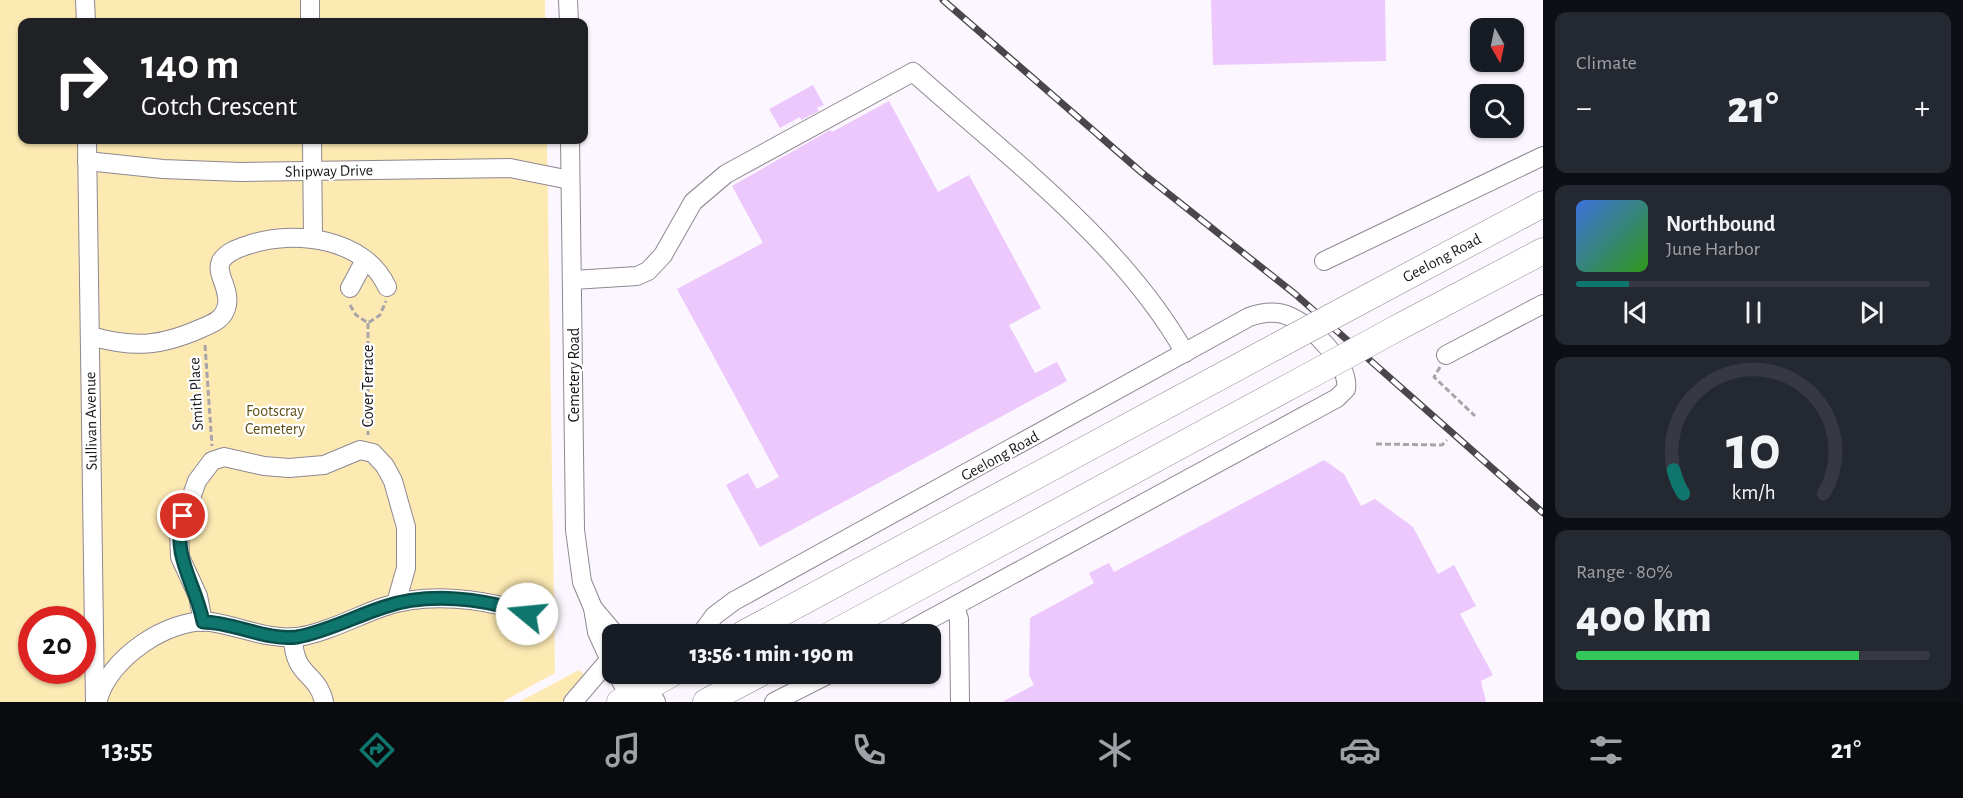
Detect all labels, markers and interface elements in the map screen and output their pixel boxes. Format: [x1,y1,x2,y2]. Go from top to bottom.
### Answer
north arrow [1470,18,1524,72]
map controls [1470,18,1524,138]
icon: right [42,42,120,120]
text: 140 m [141,44,239,86]
text: Climate [1576,53,1637,73]
button: search [1470,84,1524,138]
text: 21° [1727,86,1779,131]
text: − [1576,92,1592,125]
text: + [1914,92,1930,125]
text: Gotch Crescent [141,93,297,120]
street label: Shipway Drive [285,162,373,181]
text: Northbound [1666,213,1775,235]
street label: Geelong Road [1400,231,1484,285]
text: June Harbor [1666,239,1760,259]
icon: previous [1619,296,1652,329]
icon: pause [1737,296,1770,329]
icon: next [1855,296,1888,329]
street label: Cemetery Road [566,328,583,422]
street label: Cover Terrace [360,345,376,427]
street label: Smith Place [186,357,206,431]
street label: Sullivan Avenue [82,371,100,471]
park label: Footscray Cemetery [245,403,305,438]
text: 10 [1726,418,1780,480]
street label: Geelong Road [958,428,1042,484]
text: km/h [1731,483,1775,504]
pin [157,490,208,541]
icon: arrive [166,499,199,532]
text: Range · 80% [1576,562,1673,582]
position arrow [495,582,559,646]
text: 400 km [1576,595,1712,640]
speed limit sign: 20 [18,606,96,684]
text: 13:56 · 1 min · 190 m [689,643,854,665]
icon: directions [356,729,398,771]
icon: music [602,729,644,771]
icon: phone [848,729,890,771]
icon: climate [1094,729,1136,771]
icon: car [1339,729,1381,771]
icon: filters [1585,729,1627,771]
text: 13:55 [102,736,153,763]
text: 21° [1831,736,1861,763]

